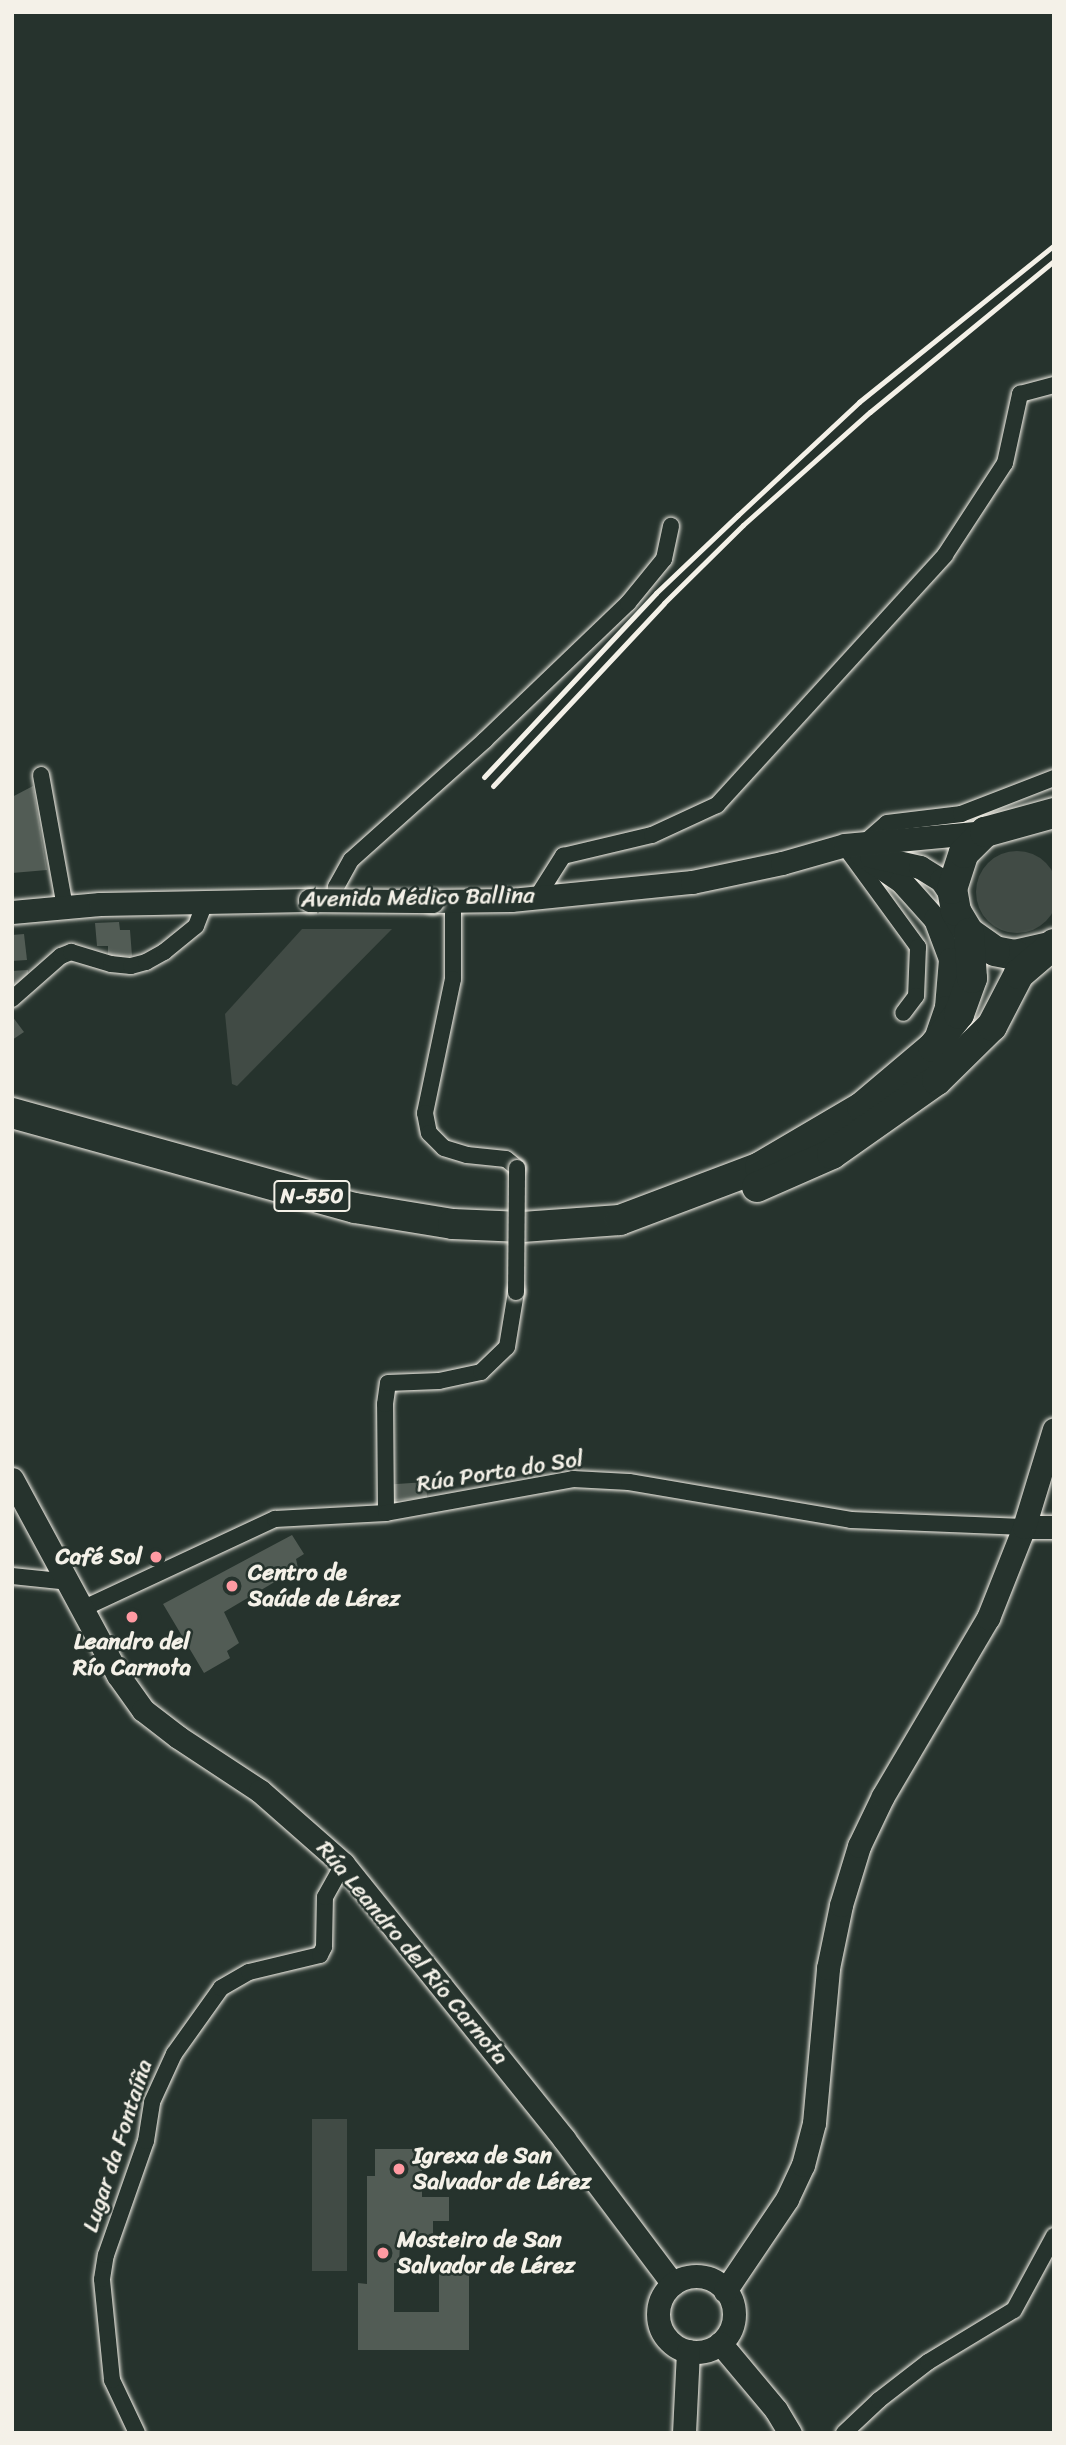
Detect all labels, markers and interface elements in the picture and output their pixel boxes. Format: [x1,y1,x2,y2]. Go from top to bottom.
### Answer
street label: Avenida Médico Ballina [301,882,535,914]
road number: N-550 [272,1178,352,1214]
street label: Rúa Porta do Sol [414,1445,586,1499]
place label: Café Sol [55,1543,142,1571]
marker: Café Sol [148,1549,164,1565]
place label: Centro de Saúde de Lérez [248,1559,401,1613]
marker: Centro de Saúde de Lérez [222,1576,242,1596]
marker: Leandro del Río Carnota [124,1609,140,1625]
place label: Leandro del Río Carnota [73,1628,191,1682]
street label: Rúa Leandro del Río Carnota [310,1835,514,2071]
street label: Lugar da Fontaíña [77,2056,159,2236]
place label: Igrexa de San Salvador de Lérez [413,2142,591,2196]
marker: Igrexa de San Salvador de Lérez [391,2161,407,2177]
place label: Mosteiro de San Salvador de Lérez [397,2226,575,2280]
marker: Mosteiro de San Salvador de Lérez [375,2245,391,2261]

